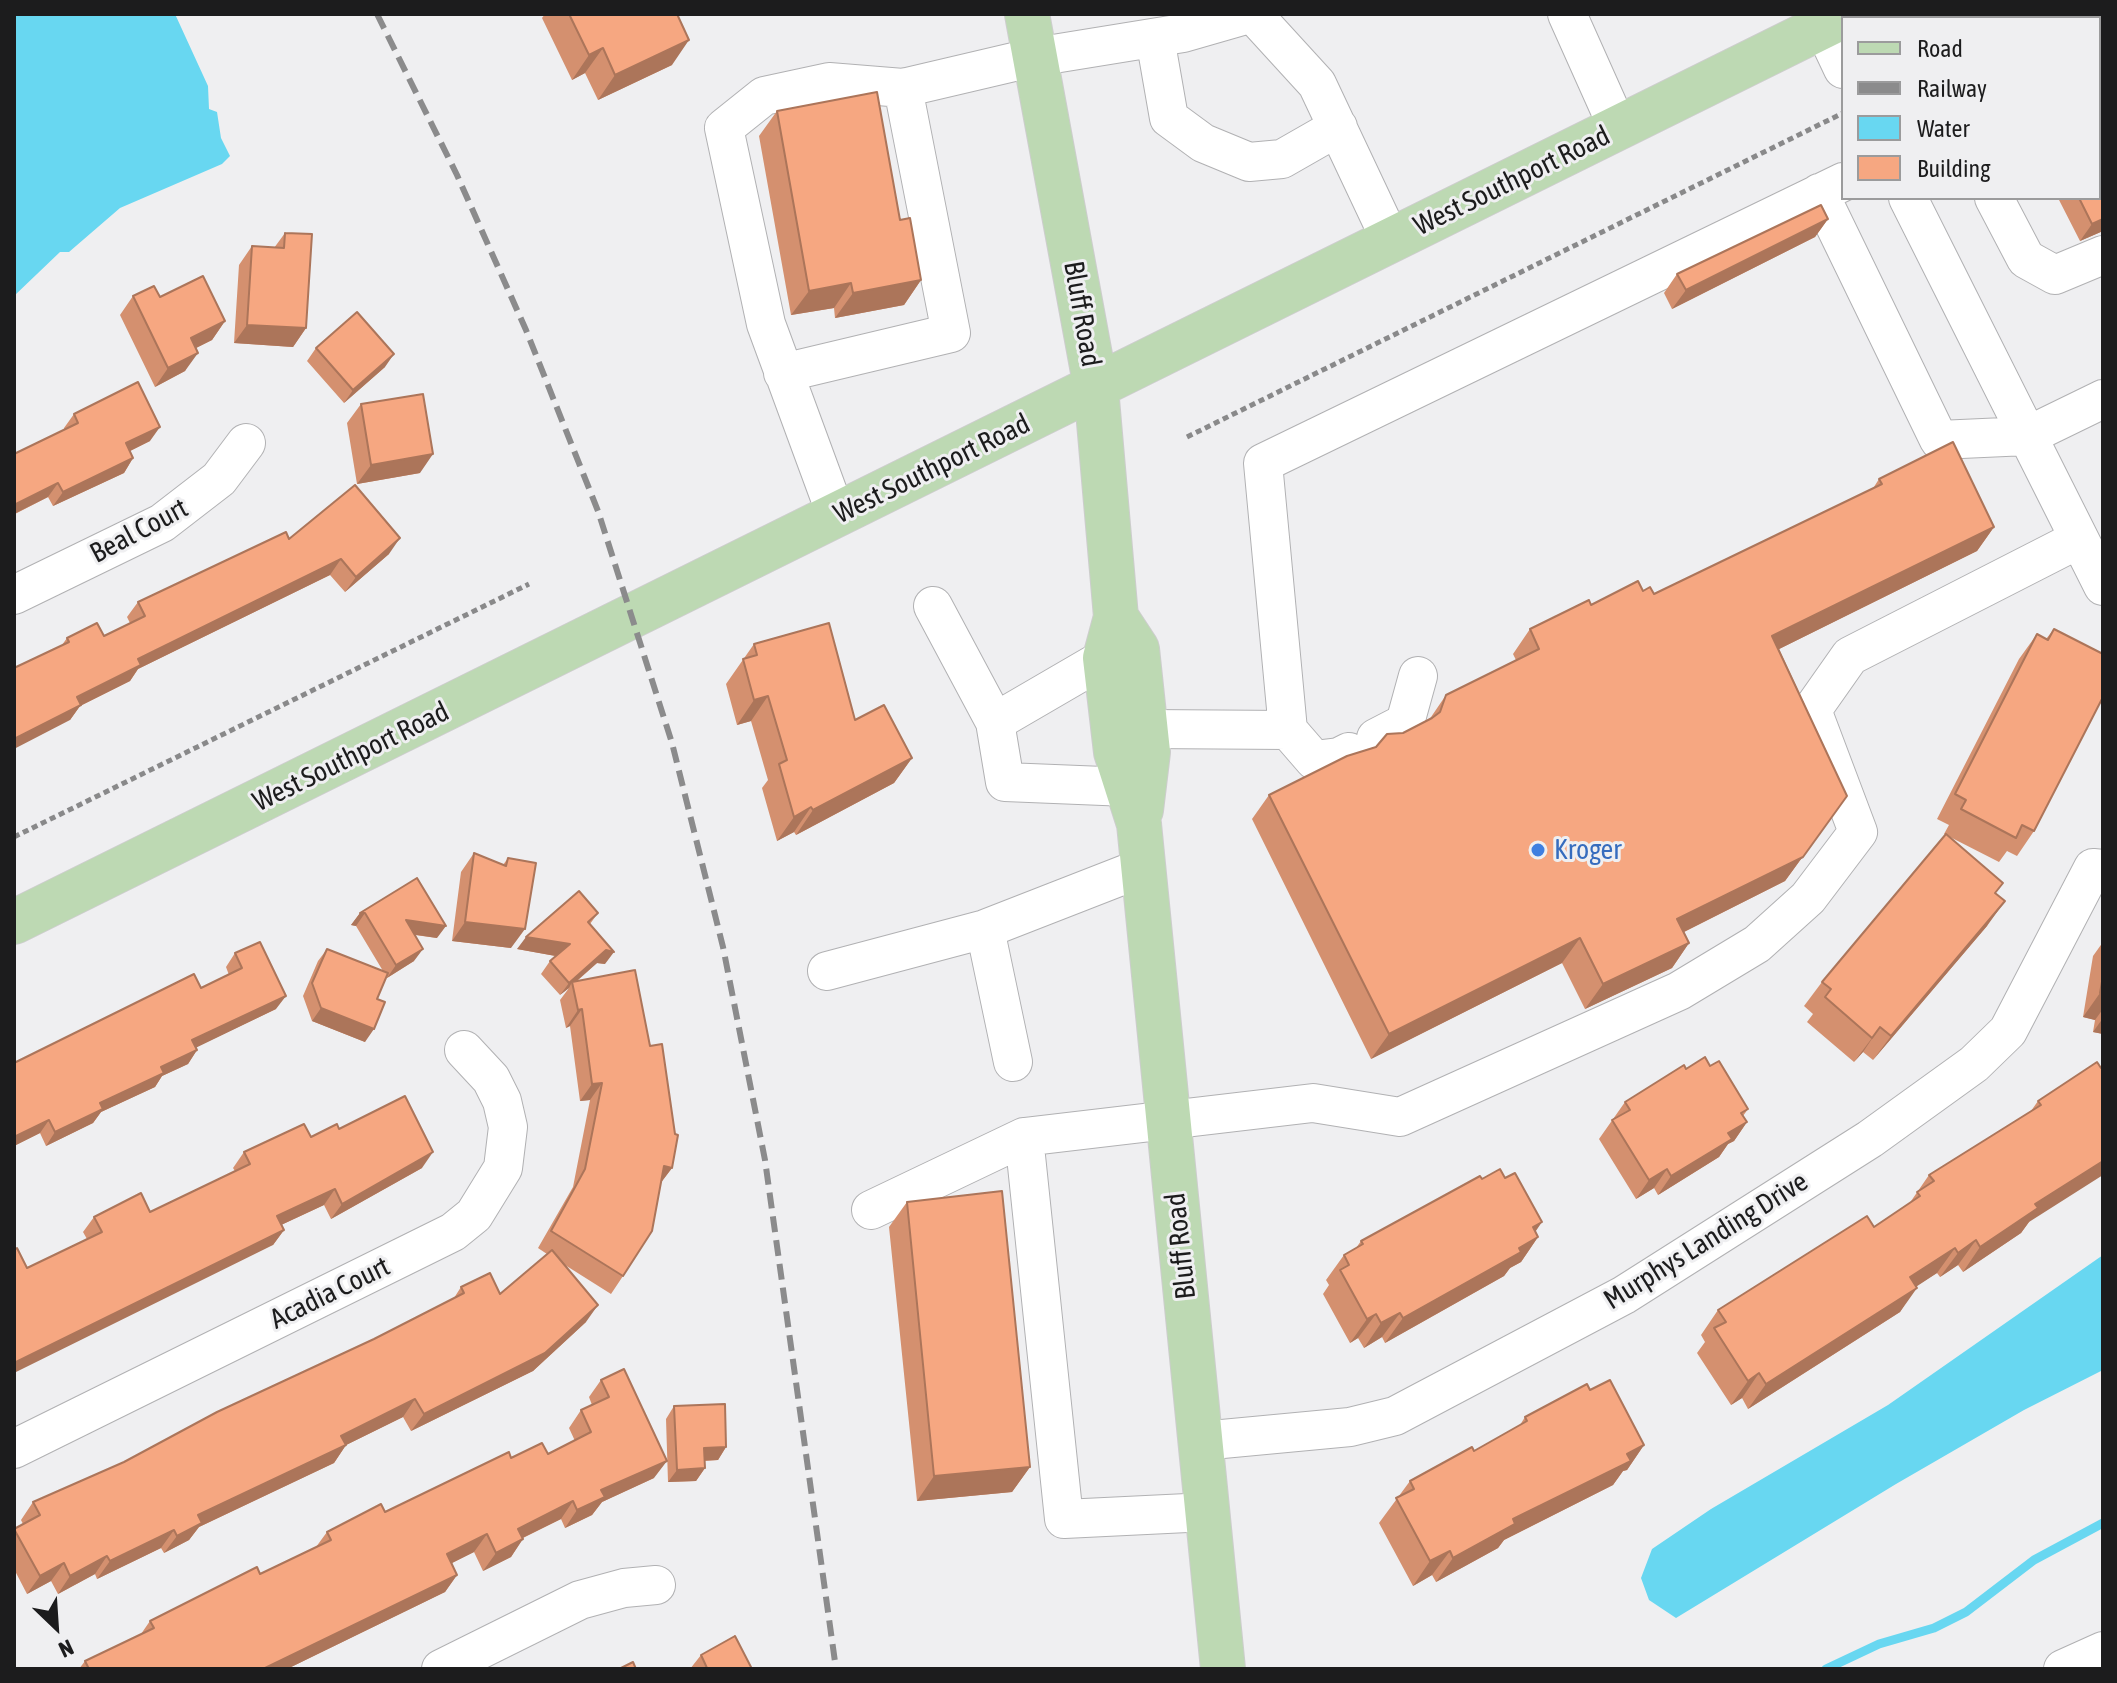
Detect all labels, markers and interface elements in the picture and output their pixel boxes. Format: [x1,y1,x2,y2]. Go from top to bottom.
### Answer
legend [1841,16,2101,200]
text: Road [1917,35,1963,62]
text: Railway [1917,75,1987,102]
text: Water [1917,115,1970,142]
street label: West Southport Road [1409,119,1615,243]
text: Building [1917,155,1990,182]
street label: Bluff Road [1056,259,1108,369]
street label: West Southport Road [829,407,1035,531]
street label: Beal Court [84,491,194,571]
street label: West Southport Road [248,695,454,819]
place label: Kroger [1554,833,1622,867]
marker: Kroger [1529,841,1547,859]
street label: Murphys Landing Drive [1598,1165,1814,1317]
street label: Bluff Road [1159,1191,1203,1301]
street label: Acadia Court [265,1250,395,1336]
north arrow [16,1587,96,1667]
text: N [55,1634,78,1663]

